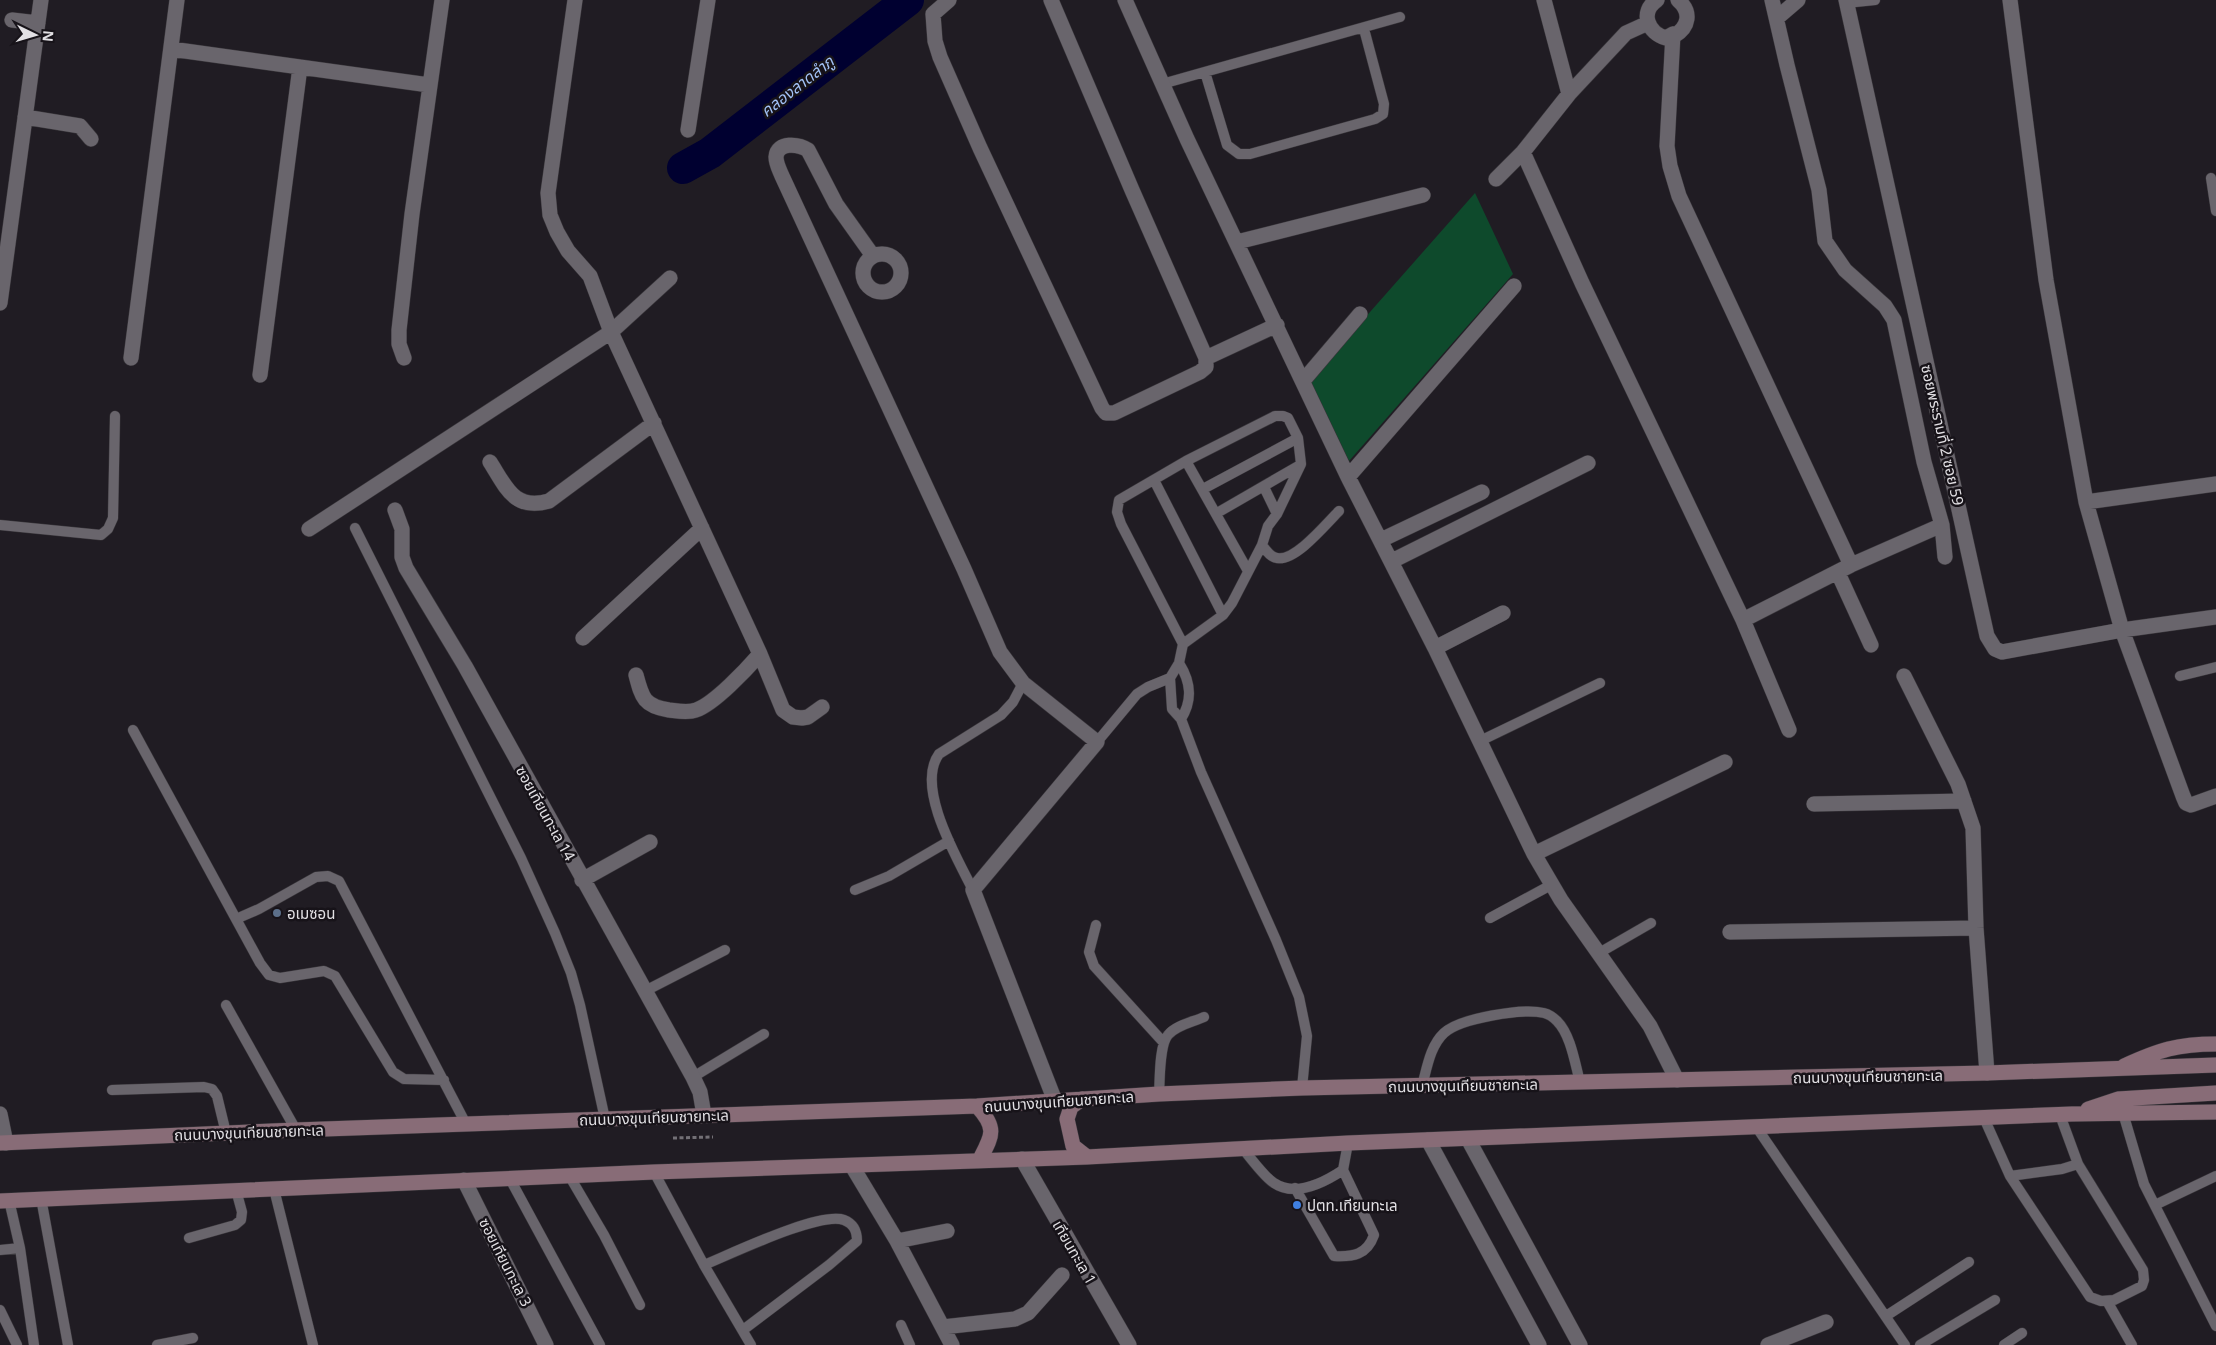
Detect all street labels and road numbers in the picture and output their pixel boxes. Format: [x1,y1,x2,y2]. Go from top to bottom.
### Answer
street label: ซอยพระรามที่ 2 ซอย 59 [1917,363,1969,507]
street label: ซอยเทียนทะเล 14 [512,762,581,864]
street label: ถนนบางขุนเทียนชายทะเล [1793,1065,1943,1087]
street label: ถนนบางขุนเทียนชายทะเล [1388,1074,1538,1096]
street label: ถนนบางขุนเทียนชายทะเล [983,1086,1135,1116]
street label: ถนนบางขุนเทียนชายทะเล [579,1104,729,1130]
street label: ถนนบางขุนเทียนชายทะเล [174,1119,324,1145]
street label: ซอยเทียนทะเล 3 [475,1214,537,1310]
street label: เทียนทะเล 1 [1049,1216,1101,1288]

